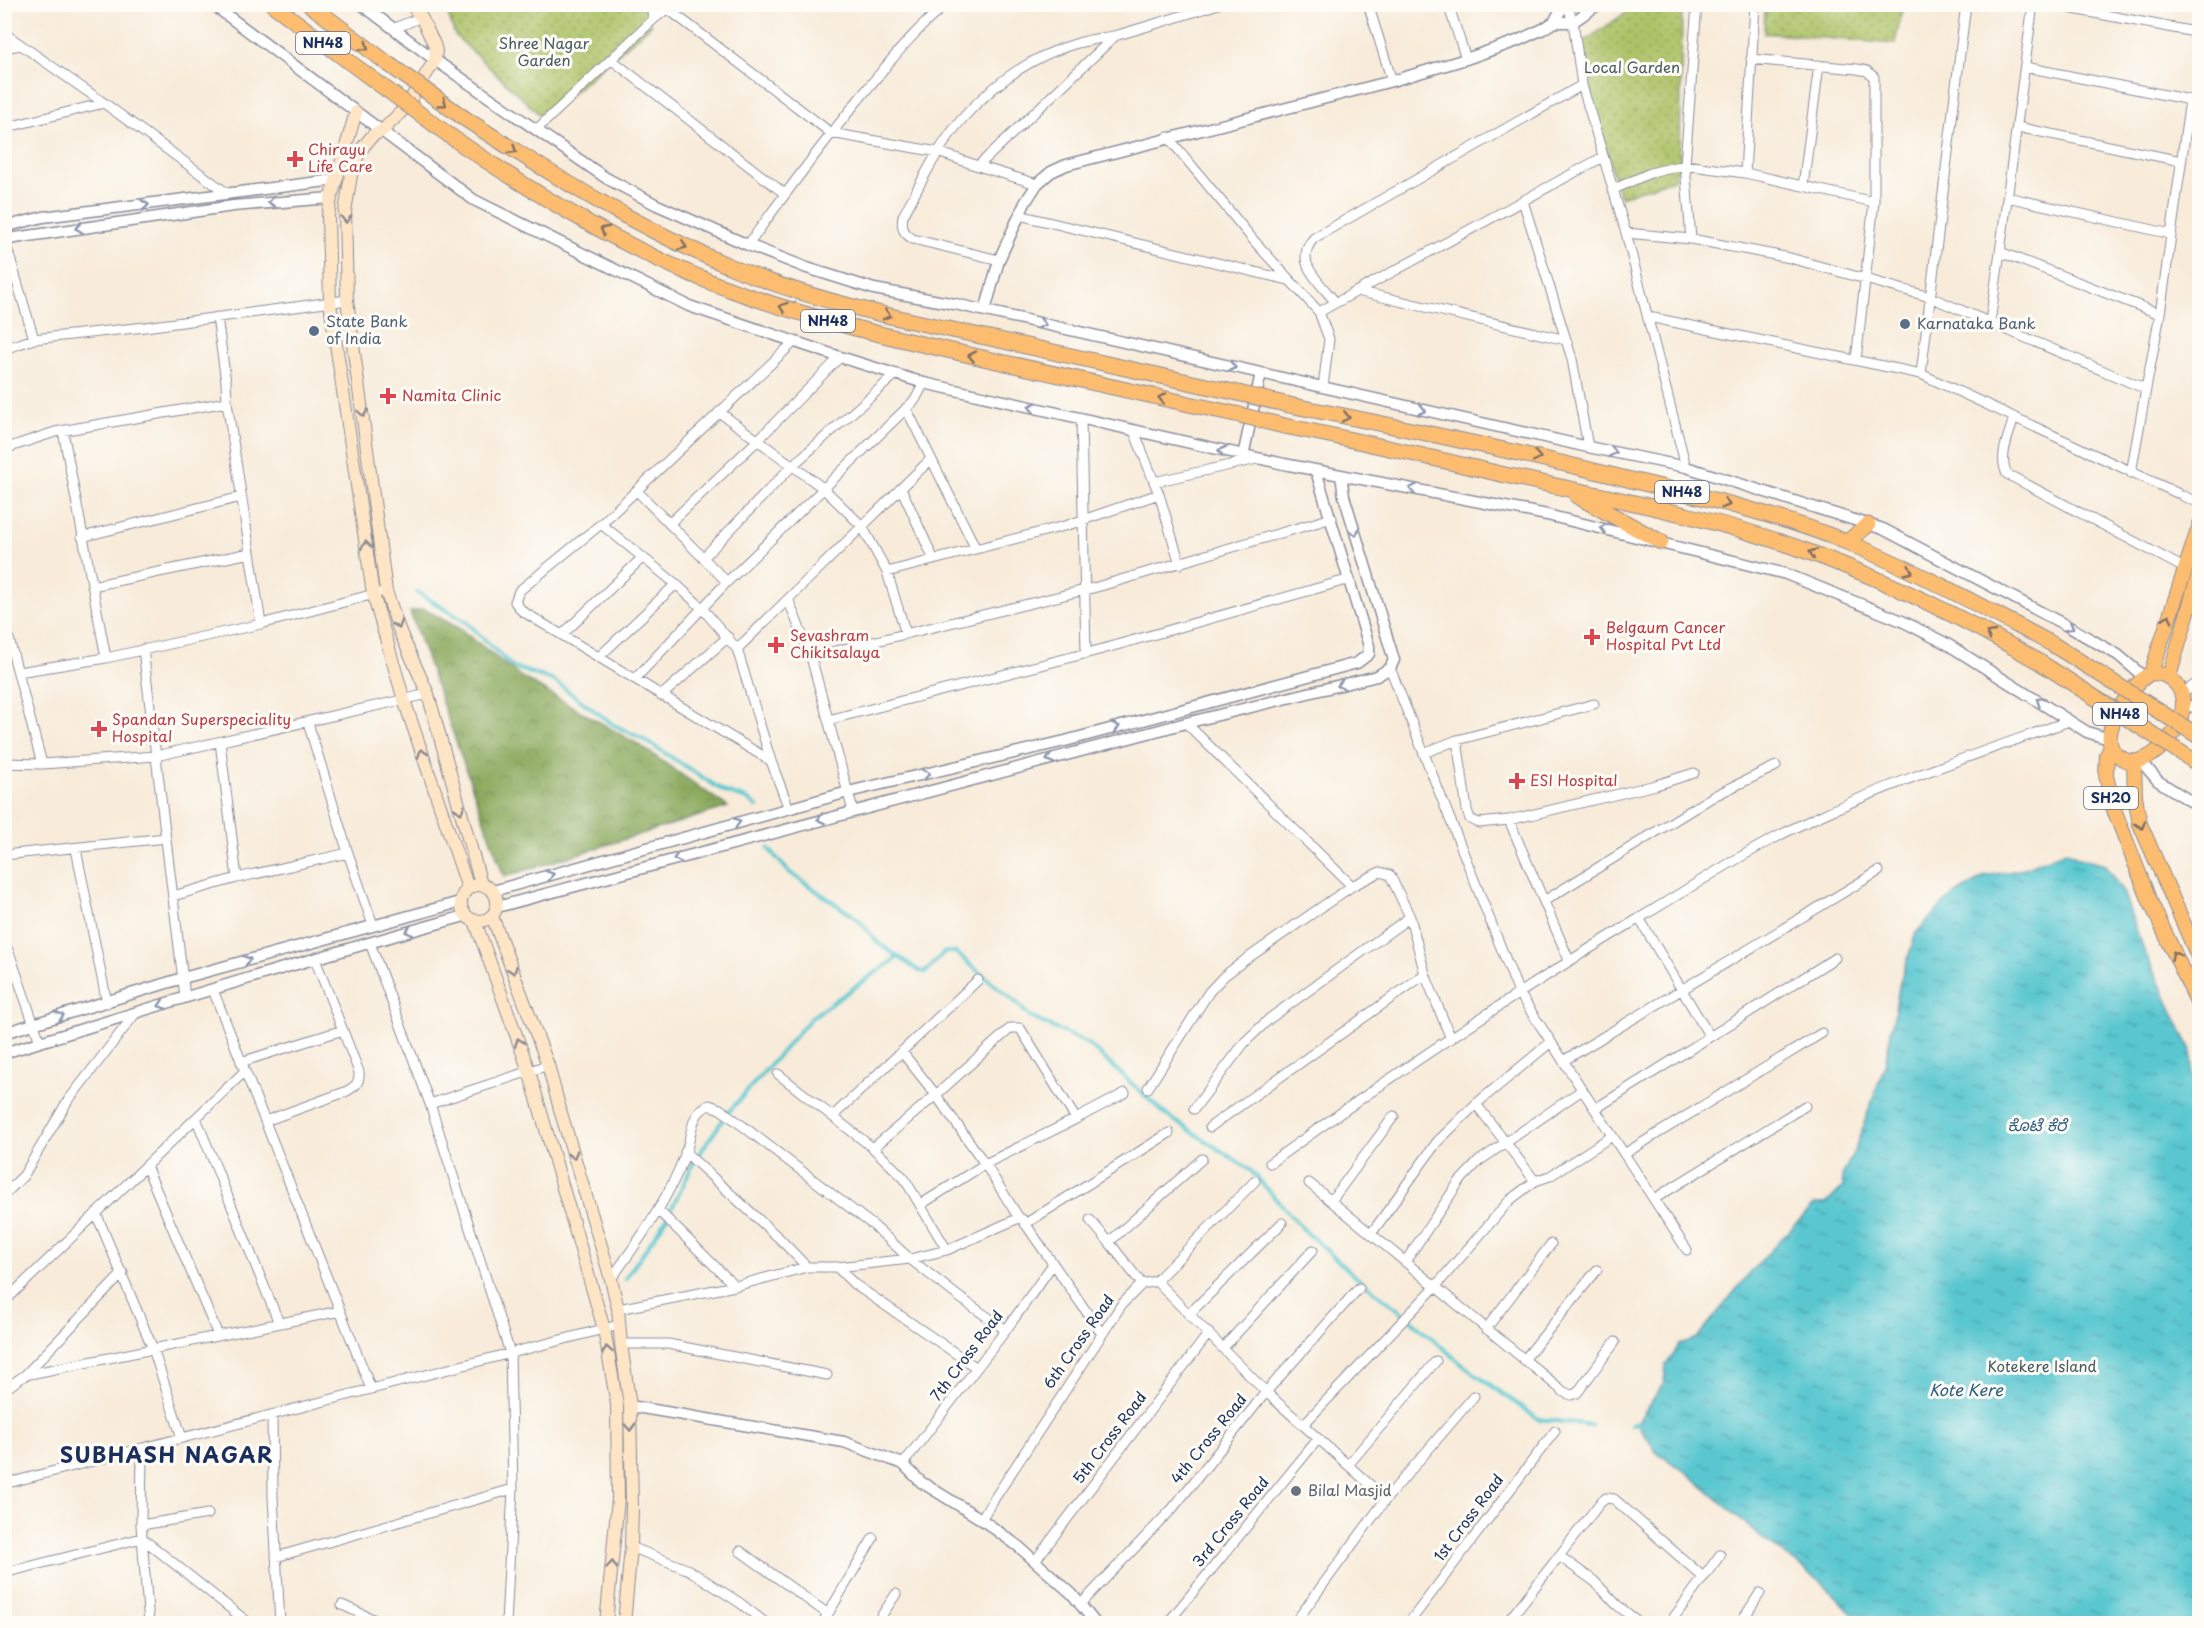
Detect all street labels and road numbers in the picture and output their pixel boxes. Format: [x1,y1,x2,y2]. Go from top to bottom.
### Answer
road number: NH48 [296,32,350,54]
road number: NH48 [801,310,855,332]
road number: NH48 [1655,481,1709,503]
road number: NH48 [2093,703,2147,725]
road number: SH20 [2084,787,2138,809]
street label: 6th Cross Road [1037,1289,1119,1393]
street label: 7th Cross Road [924,1305,1008,1405]
street label: 5th Cross Road [1066,1386,1151,1488]
street label: 4th Cross Road [1164,1388,1251,1488]
street label: 1st Cross Road [1427,1469,1508,1566]
street label: 3rd Cross Road [1186,1471,1274,1571]

